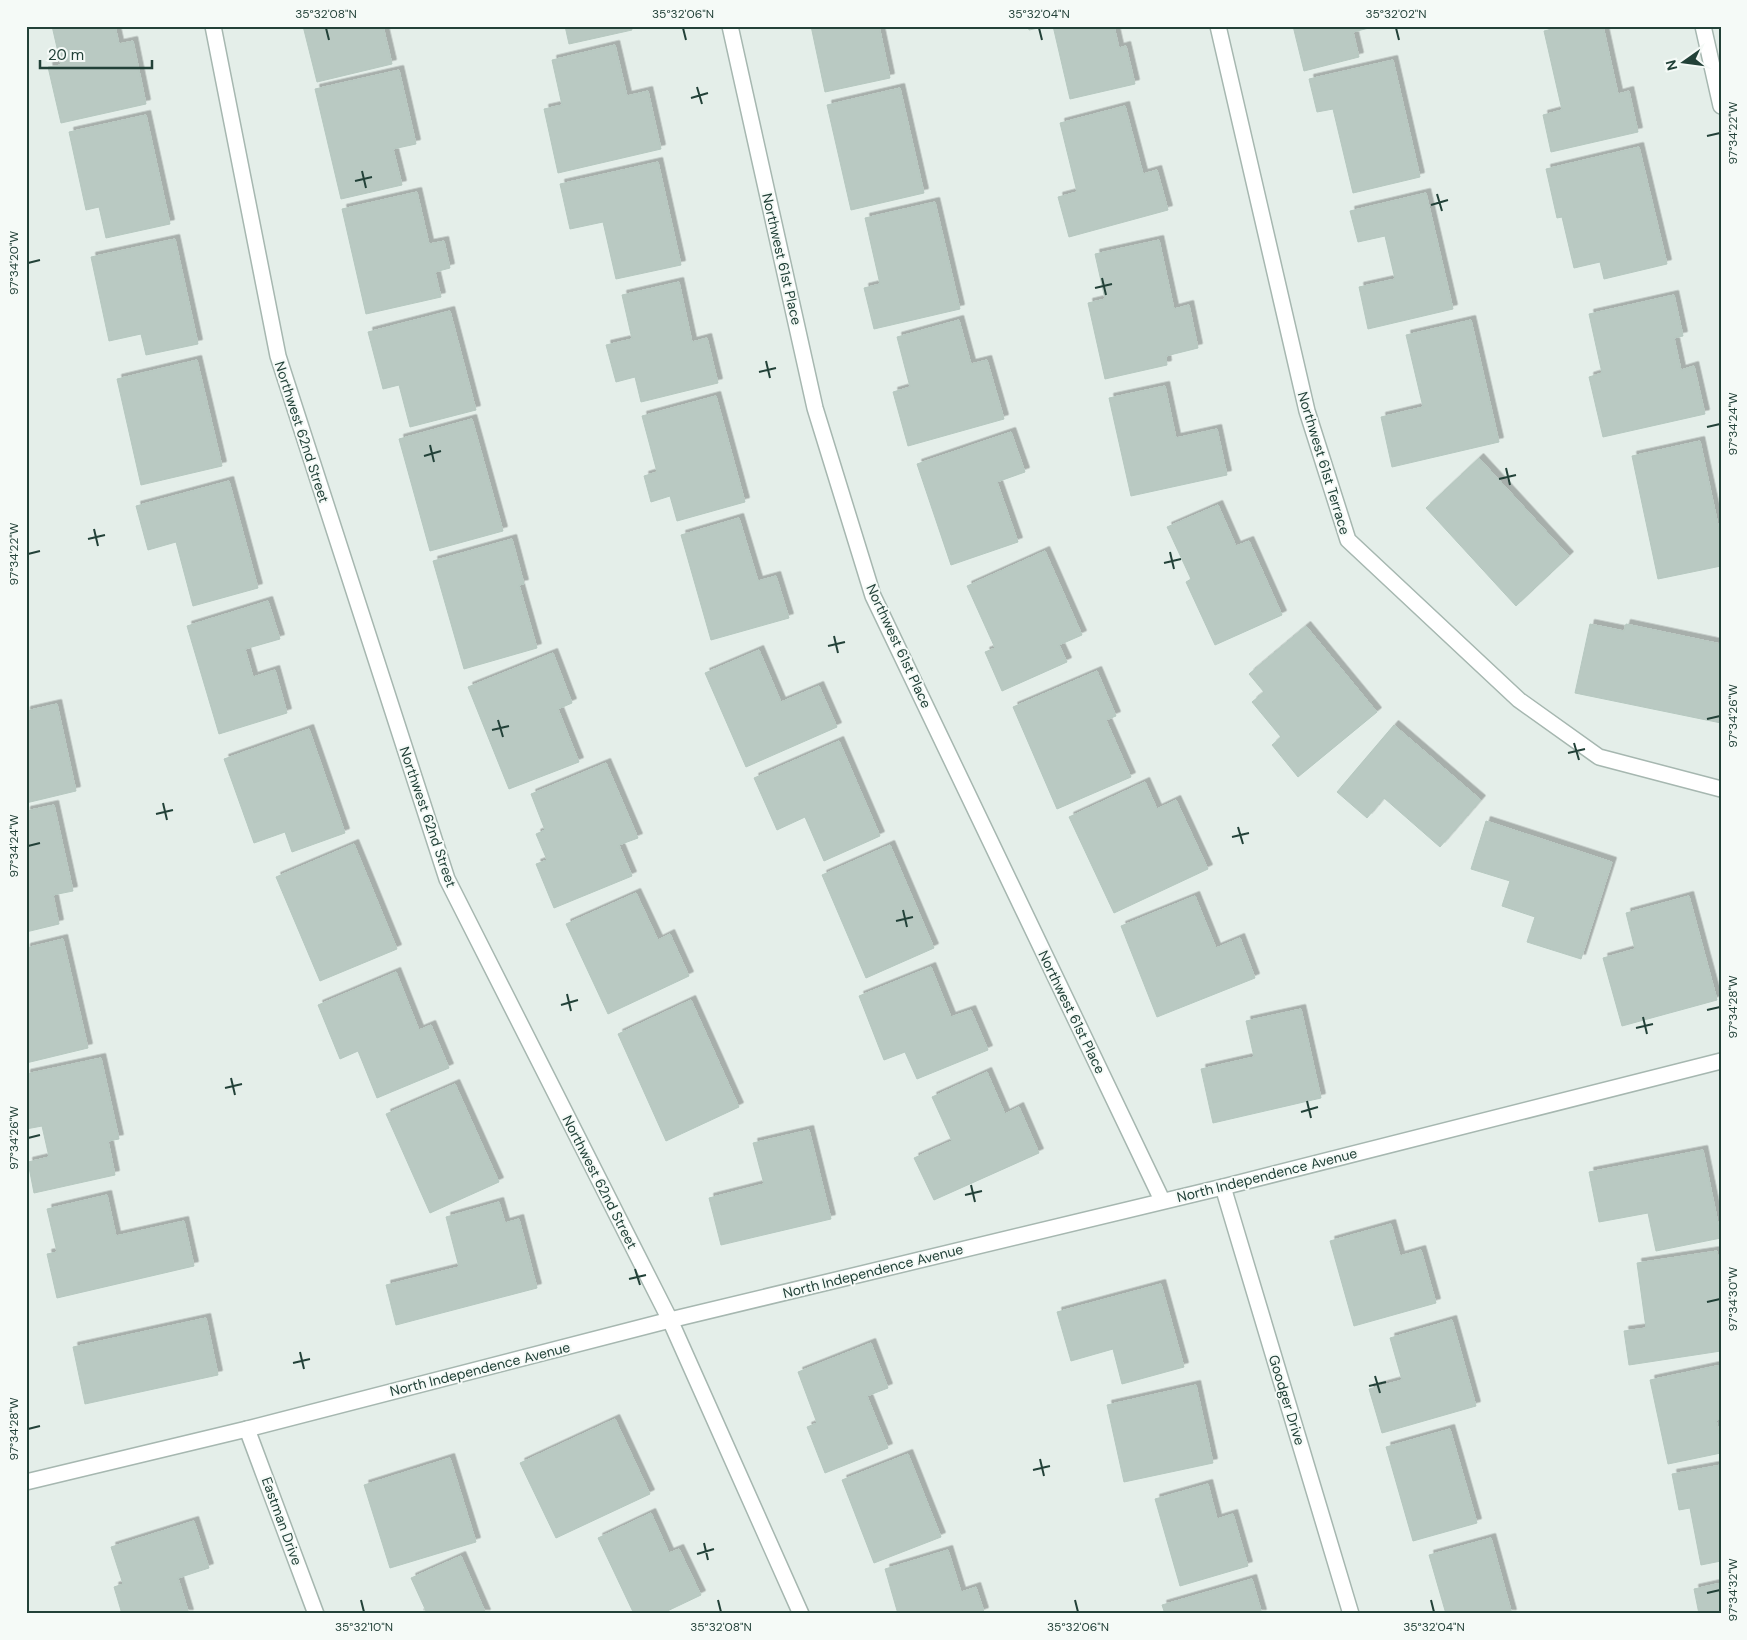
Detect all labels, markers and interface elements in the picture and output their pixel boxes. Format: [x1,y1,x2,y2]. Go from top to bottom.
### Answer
text: 35°32'08"N [295,6,357,22]
text: 35°32'06"N [652,6,714,22]
text: 35°32'04"N [1008,6,1070,22]
text: 35°32'02"N [1365,6,1427,22]
scale bar [40,38,152,70]
north arrow [1660,38,1710,88]
text: 20 m [48,45,84,65]
text: N [1661,58,1681,72]
text: 97°34'22"W [1725,101,1741,164]
street label: Northwest 61st Place [758,191,806,327]
text: 97°34'20"W [6,231,22,295]
street label: Northwest 62nd Street [271,359,333,505]
street label: Northwest 61st Terrace [1294,389,1354,537]
text: 97°34'24"W [1725,392,1741,456]
text: 97°34'22"W [6,522,22,585]
street label: Northwest 61st Place [862,581,936,711]
text: 97°34'26"W [1725,684,1741,748]
street label: Northwest 62nd Street [395,744,461,890]
text: 97°34'24"W [6,814,22,878]
street label: Northwest 61st Place [1034,947,1110,1077]
text: 97°34'28"W [1725,975,1741,1039]
text: 97°34'26"W [6,1106,22,1170]
street label: Northwest 62nd Street [558,1112,642,1252]
street label: North Independence Avenue [1175,1144,1359,1206]
street label: North Independence Avenue [781,1240,965,1302]
text: 97°34'30"W [1725,1266,1741,1331]
street label: North Independence Avenue [388,1338,572,1400]
street label: Goodger Drive [1265,1353,1309,1447]
text: 97°34'28"W [6,1397,22,1461]
street label: Eastman Drive [258,1474,306,1568]
text: 97°34'32"W [1725,1558,1741,1622]
text: 35°32'10"N [335,1619,393,1635]
text: 35°32'08"N [690,1619,752,1635]
text: 35°32'06"N [1047,1619,1109,1635]
text: 35°32'04"N [1403,1619,1465,1635]

